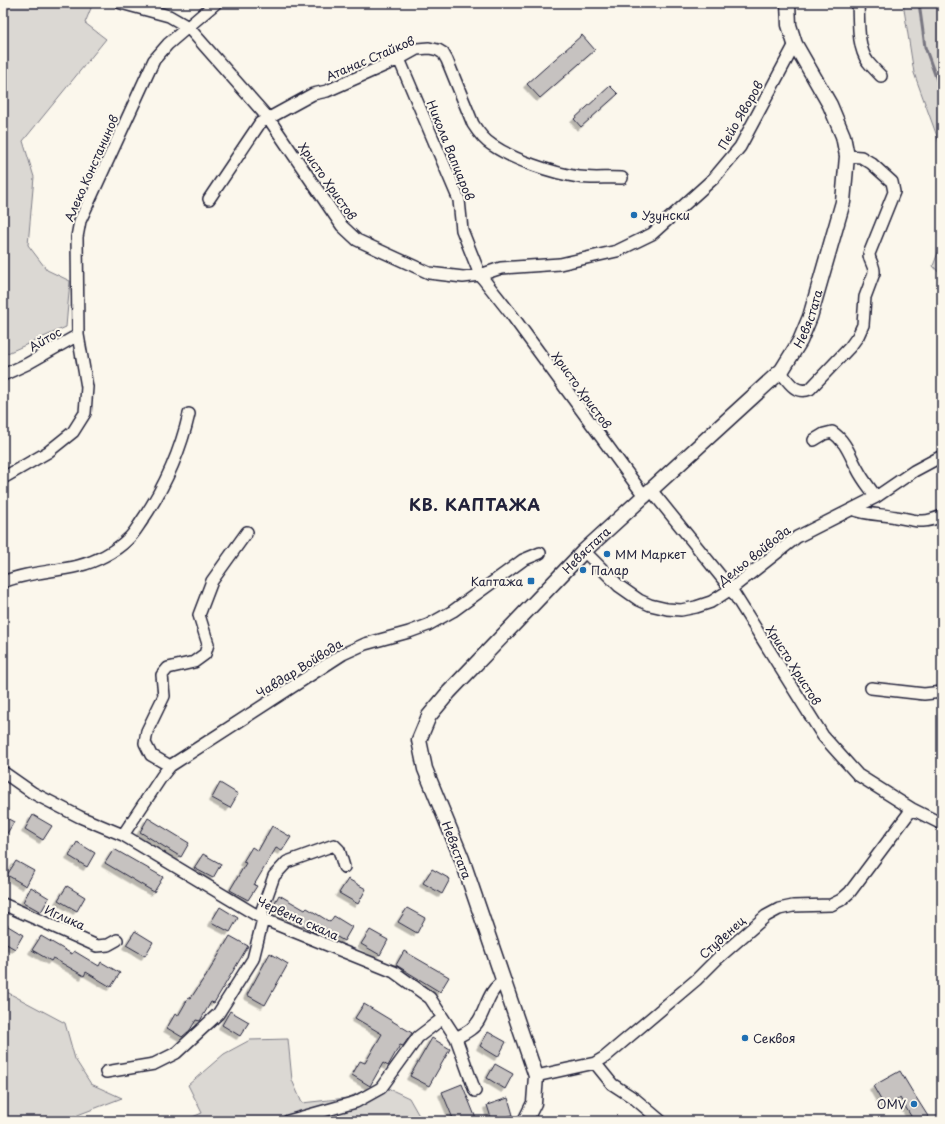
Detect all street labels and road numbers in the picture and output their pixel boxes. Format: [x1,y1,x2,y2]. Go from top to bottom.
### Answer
street label: Атанас Стайков [323,31,417,85]
street label: Пейо Яворов [713,77,767,153]
street label: Никола Вапцаров [423,97,479,203]
street label: Алеко Констанинов [59,112,123,224]
street label: Христо Христов [294,138,362,224]
street label: Невястата [789,287,827,351]
street label: Айтос [25,322,65,356]
street label: Христо Христов [548,348,616,432]
street label: Дельо войвода [713,521,795,590]
street label: Невястата [558,522,614,578]
street label: Христо Христов [762,622,826,709]
street label: Чавдар Войвода [252,634,346,702]
street label: Невястата [438,818,476,882]
street label: Червена скала [254,892,342,944]
street label: Иглика [42,900,89,934]
street label: Студенец [695,911,749,963]

